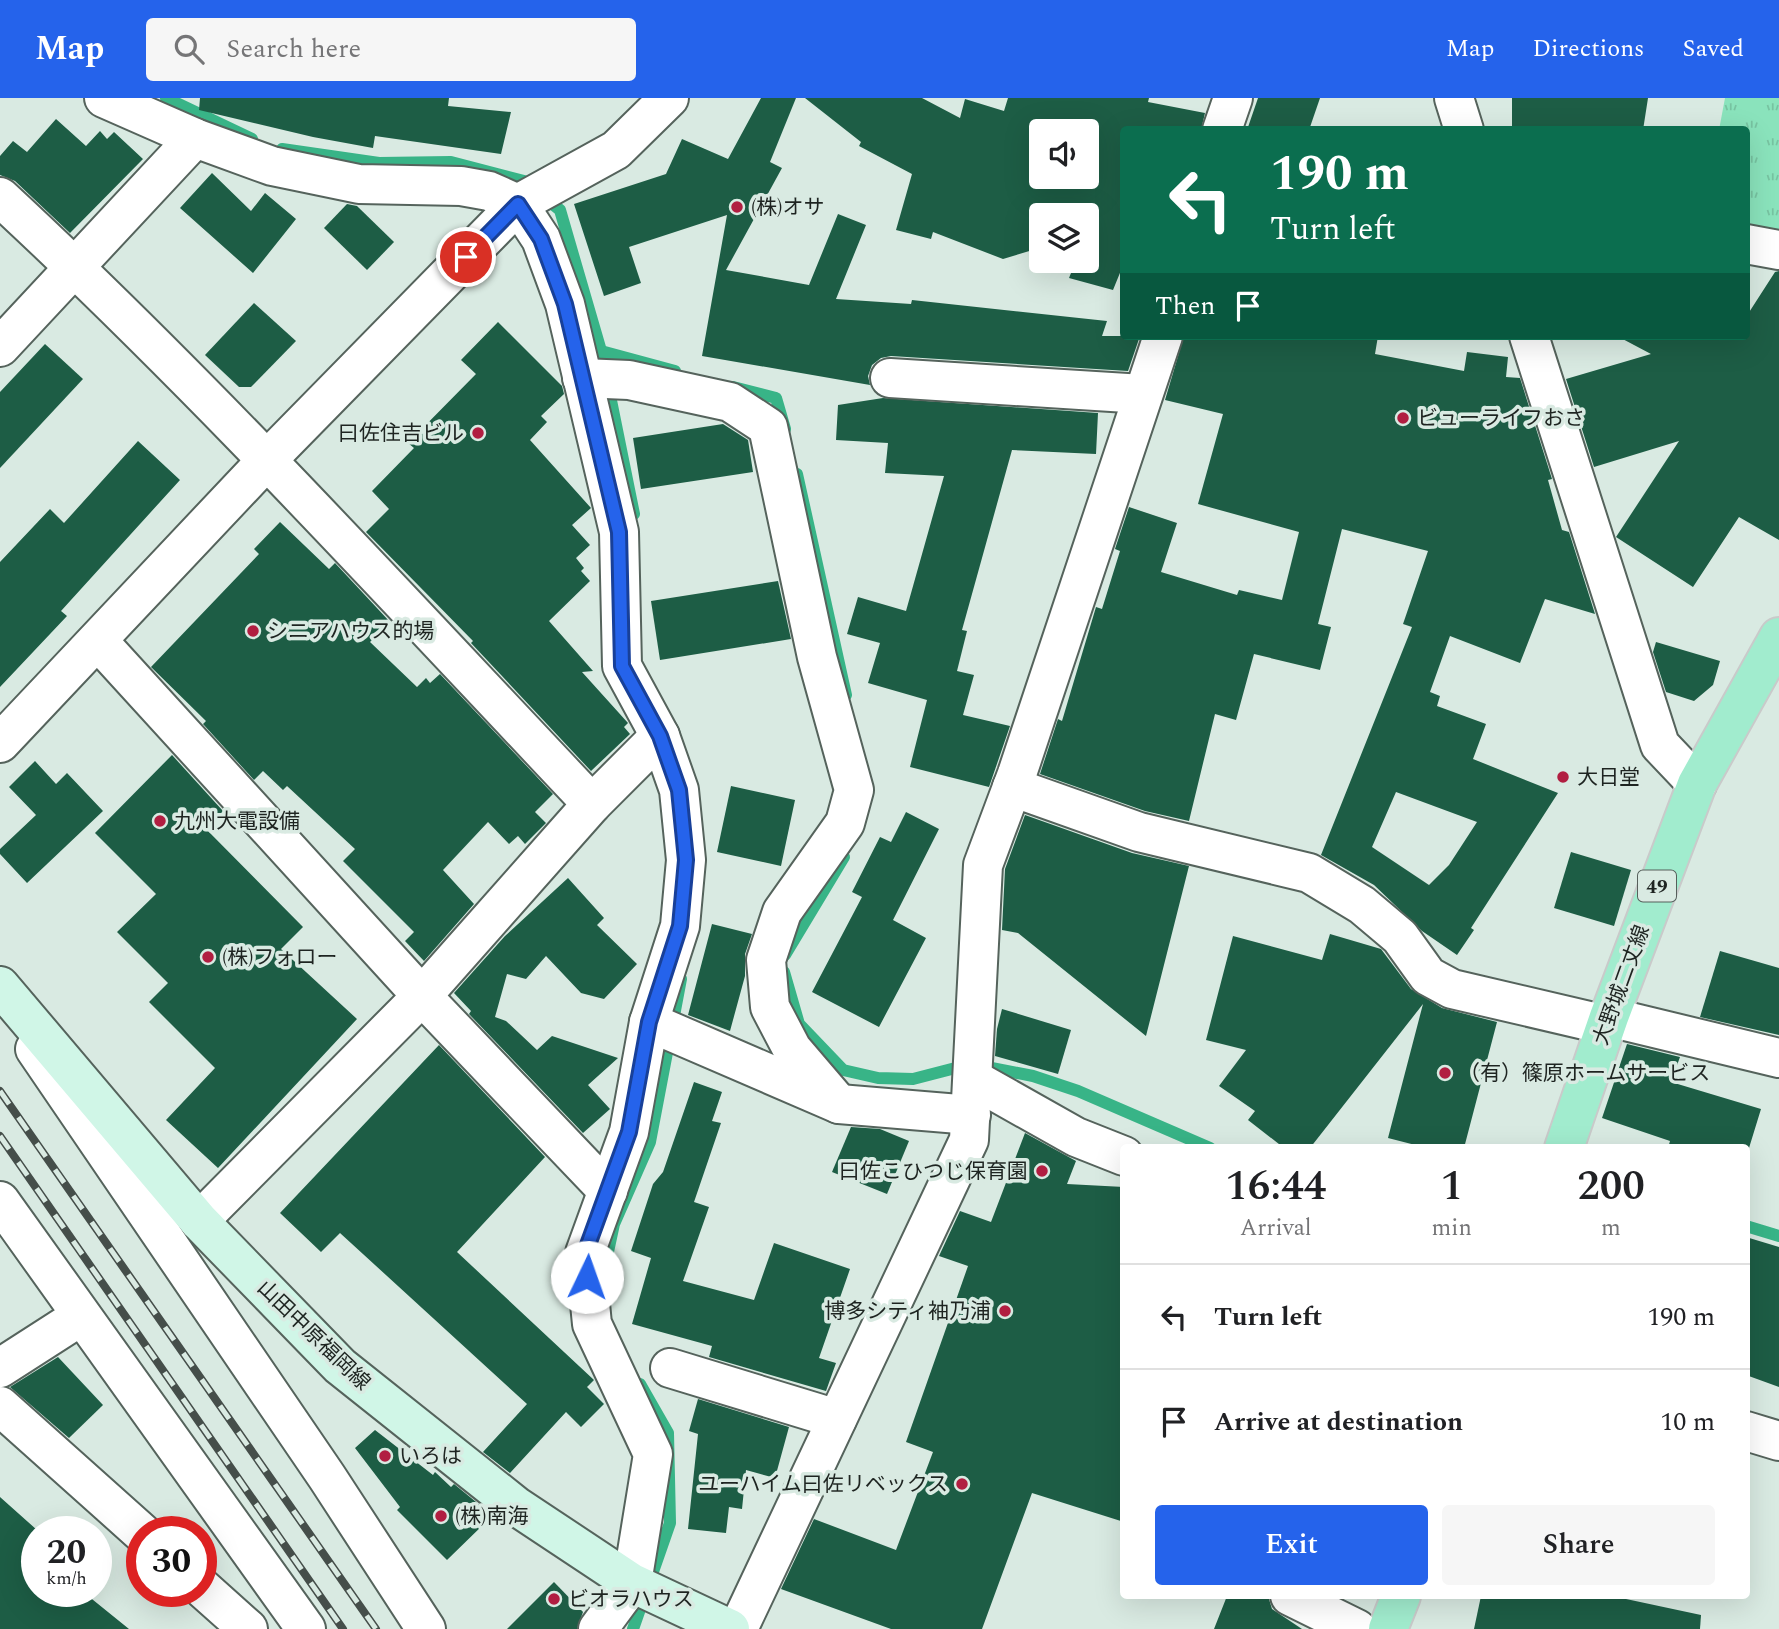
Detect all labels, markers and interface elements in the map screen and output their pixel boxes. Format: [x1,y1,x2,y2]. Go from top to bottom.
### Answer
search box [146,18,636,81]
text: Map [35,24,104,74]
text: Search here [226,29,361,69]
icon: search [170,30,208,68]
text: Map [1446,31,1494,67]
text: Directions [1532,31,1644,67]
text: Saved [1682,31,1744,67]
map controls [1029,119,1099,273]
button: sound [1029,119,1099,189]
text: 190 m [1270,137,1409,212]
icon: left [1155,154,1246,245]
place label: (株)オサ [751,192,825,224]
marker: (株)オサ [729,199,745,215]
button: layers [1029,203,1099,273]
text: Turn left [1270,205,1396,254]
pin [436,227,496,287]
icon: arrive [447,238,485,276]
text: Then [1155,286,1215,326]
icon: arrive [1229,287,1267,325]
place label: ビューライフおさ [1417,403,1585,435]
marker: ビューライフおさ [1395,410,1411,426]
place label: 曰佐住吉ビル [338,418,464,450]
marker: 曰佐住吉ビル [470,425,486,441]
place label: シニアハウス的場 [267,616,434,648]
marker: シニアハウス的場 [245,623,261,639]
place label: 大日堂 [1577,762,1640,794]
marker: 大日堂 [1555,769,1571,785]
place label: 九州大電設備 [174,806,300,838]
marker: 九州大電設備 [152,813,168,829]
road number: 49 [1638,870,1676,902]
street label: 大野城二丈線 [1585,921,1659,1050]
place label: (株)フォロー [222,942,338,974]
marker: (株)フォロー [200,949,216,965]
place label: （有）篠原ホームサービス [1459,1058,1710,1090]
marker: （有）篠原ホームサービス [1437,1065,1453,1081]
text: 16:44 [1225,1155,1326,1218]
text: 1 [1440,1155,1463,1218]
text: 200 [1577,1155,1645,1218]
place label: 曰佐こひつじ保育園 [839,1156,1028,1188]
marker: 曰佐こひつじ保育園 [1034,1163,1050,1179]
text: Arrival [1240,1211,1312,1246]
text: min [1432,1211,1472,1246]
text: m [1601,1211,1621,1246]
position arrow [550,1240,624,1314]
street label: 山田中原福岡線 [249,1273,377,1398]
place label: 博多シティ袖乃浦 [824,1296,991,1328]
text: Turn left [1214,1297,1322,1337]
text: 190 m [1647,1297,1715,1337]
icon: left [1155,1298,1193,1336]
marker: 博多シティ袖乃浦 [997,1303,1013,1319]
text: Arrive at destination [1214,1402,1463,1442]
text: 10 m [1660,1402,1715,1442]
icon: arrive [1155,1403,1193,1441]
place label: いろは [399,1441,462,1473]
marker: いろは [377,1448,393,1464]
place label: ユーハイム曰佐リベックス [698,1469,948,1501]
marker: ユーハイム曰佐リベックス [954,1476,970,1492]
place label: (株)南海 [455,1501,529,1533]
button: Exit [1155,1505,1428,1585]
button: Share [1442,1505,1715,1585]
marker: (株)南海 [433,1508,449,1524]
speed limit sign: 30 [126,1516,217,1607]
text: 20 [47,1526,86,1579]
text: km/h [46,1565,87,1592]
place label: ビオラハウス [568,1584,694,1616]
marker: ビオラハウス [546,1591,562,1607]

